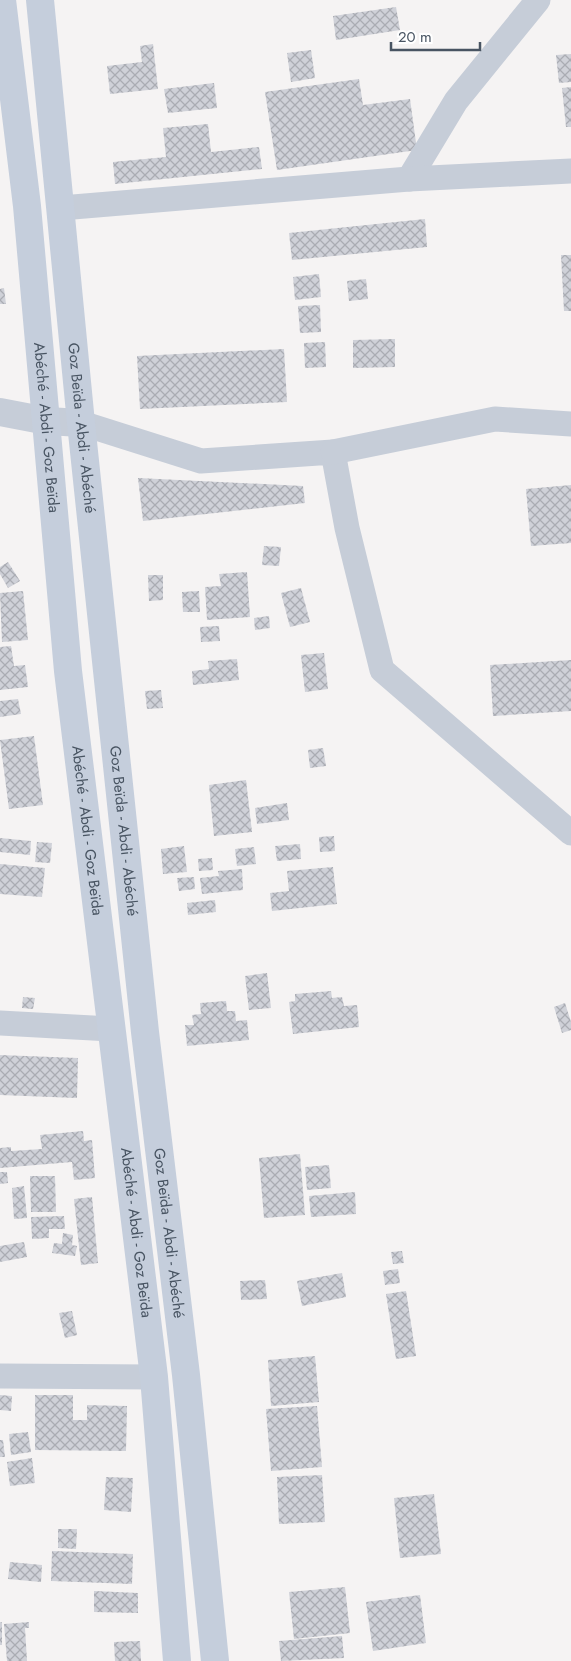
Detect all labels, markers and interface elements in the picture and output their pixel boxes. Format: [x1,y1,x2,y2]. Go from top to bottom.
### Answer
scale bar [391,20,480,52]
text: 20 m [398,26,432,48]
street label: Abéché - Abdi - Goz Beïda [28,341,65,514]
street label: Goz Beïda - Abdi - Abéché [62,342,101,515]
street label: Abéché - Abdi - Goz Beïda [66,744,109,917]
street label: Goz Beïda - Abdi - Abéché [104,745,144,917]
street label: Abéché - Abdi - Goz Beïda [115,1146,158,1319]
street label: Goz Beïda - Abdi - Abéché [148,1147,190,1320]

